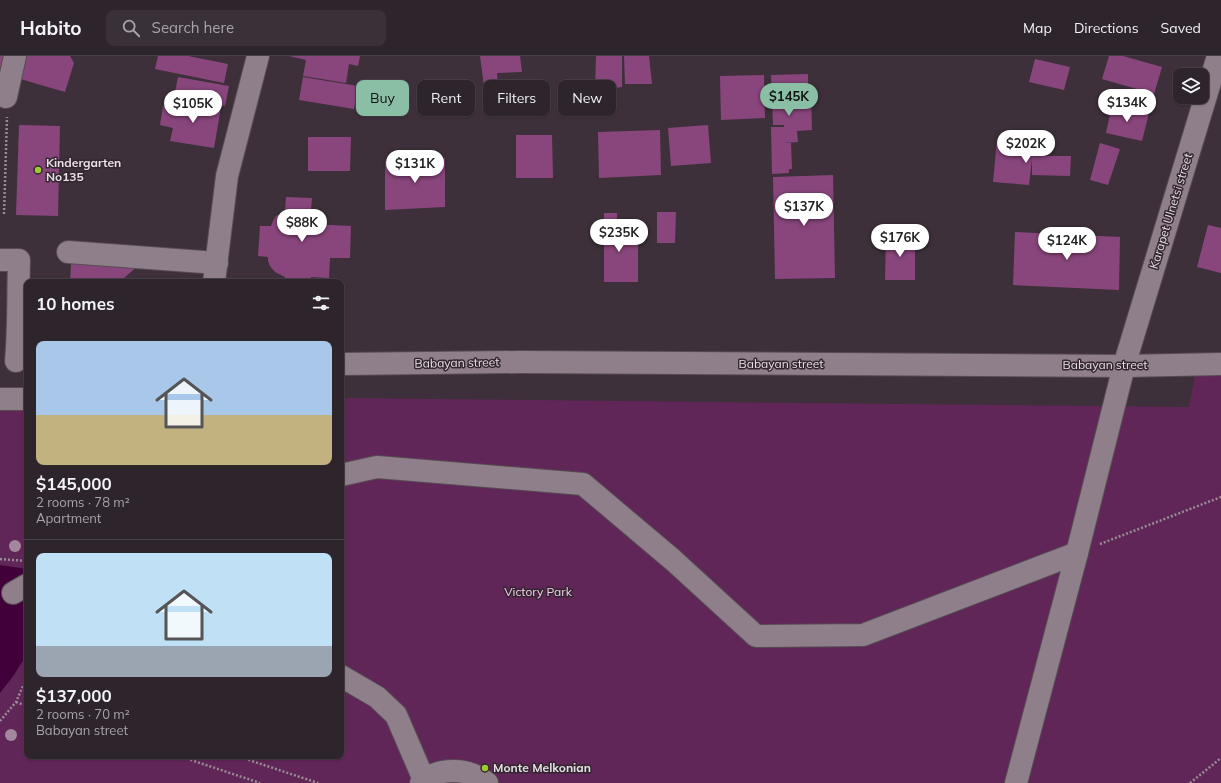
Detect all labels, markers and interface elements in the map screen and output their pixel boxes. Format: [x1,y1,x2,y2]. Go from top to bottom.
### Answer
search box [106,10,386,46]
text: Habito [20,16,82,40]
icon: search [120,17,142,39]
text: Search here [152,18,234,37]
text: Map [1023,19,1052,37]
text: Directions [1074,19,1139,37]
text: Saved [1161,19,1201,37]
map controls [1173,68,1209,104]
button: layers [1173,68,1209,104]
chip: Buy [356,80,409,116]
chip: Rent [417,80,475,116]
chip: Filters [483,80,550,116]
chip: New [558,80,616,116]
pin: $145K [761,83,817,117]
text: $145K [769,88,809,104]
pin: $134K [1099,89,1155,123]
pin: $105K [165,90,221,124]
text: $134K [1107,94,1147,110]
text: $105K [173,95,213,111]
pin: $202K [998,130,1054,164]
text: $202K [1006,135,1046,151]
pin: $131K [387,150,443,184]
street label: Karapet Ulnetsi street [1146,151,1195,271]
place label: Kindergarten No135 [46,155,121,184]
text: $131K [395,155,435,171]
marker: Kindergarten No135 [33,165,43,175]
pin: $137K [776,193,832,227]
text: $137K [784,198,824,214]
pin: $88K [278,209,326,243]
text: $88K [286,214,318,230]
pin: $235K [591,219,647,253]
text: $235K [599,224,639,240]
pin: $176K [872,224,928,258]
pin: $124K [1039,227,1095,261]
text: $176K [880,229,920,245]
text: $124K [1047,232,1087,248]
icon: filters [310,292,332,314]
text: 10 homes [36,293,115,314]
street label: Babayan street [414,354,500,371]
street label: Babayan street [739,356,823,371]
street label: Babayan street [1063,357,1147,372]
icon: home [148,367,220,439]
text: $145,000 [36,473,112,494]
text: 2 rooms · 78 m² [36,494,130,510]
text: Apartment [36,510,101,526]
icon: home [148,579,220,651]
park label: Victory Park [504,584,573,599]
text: $137,000 [36,685,112,706]
text: 2 rooms · 70 m² [36,706,130,722]
text: Babayan street [36,722,128,738]
place label: Monte Melkonian [493,760,591,775]
marker: Monte Melkonian [480,763,490,773]

